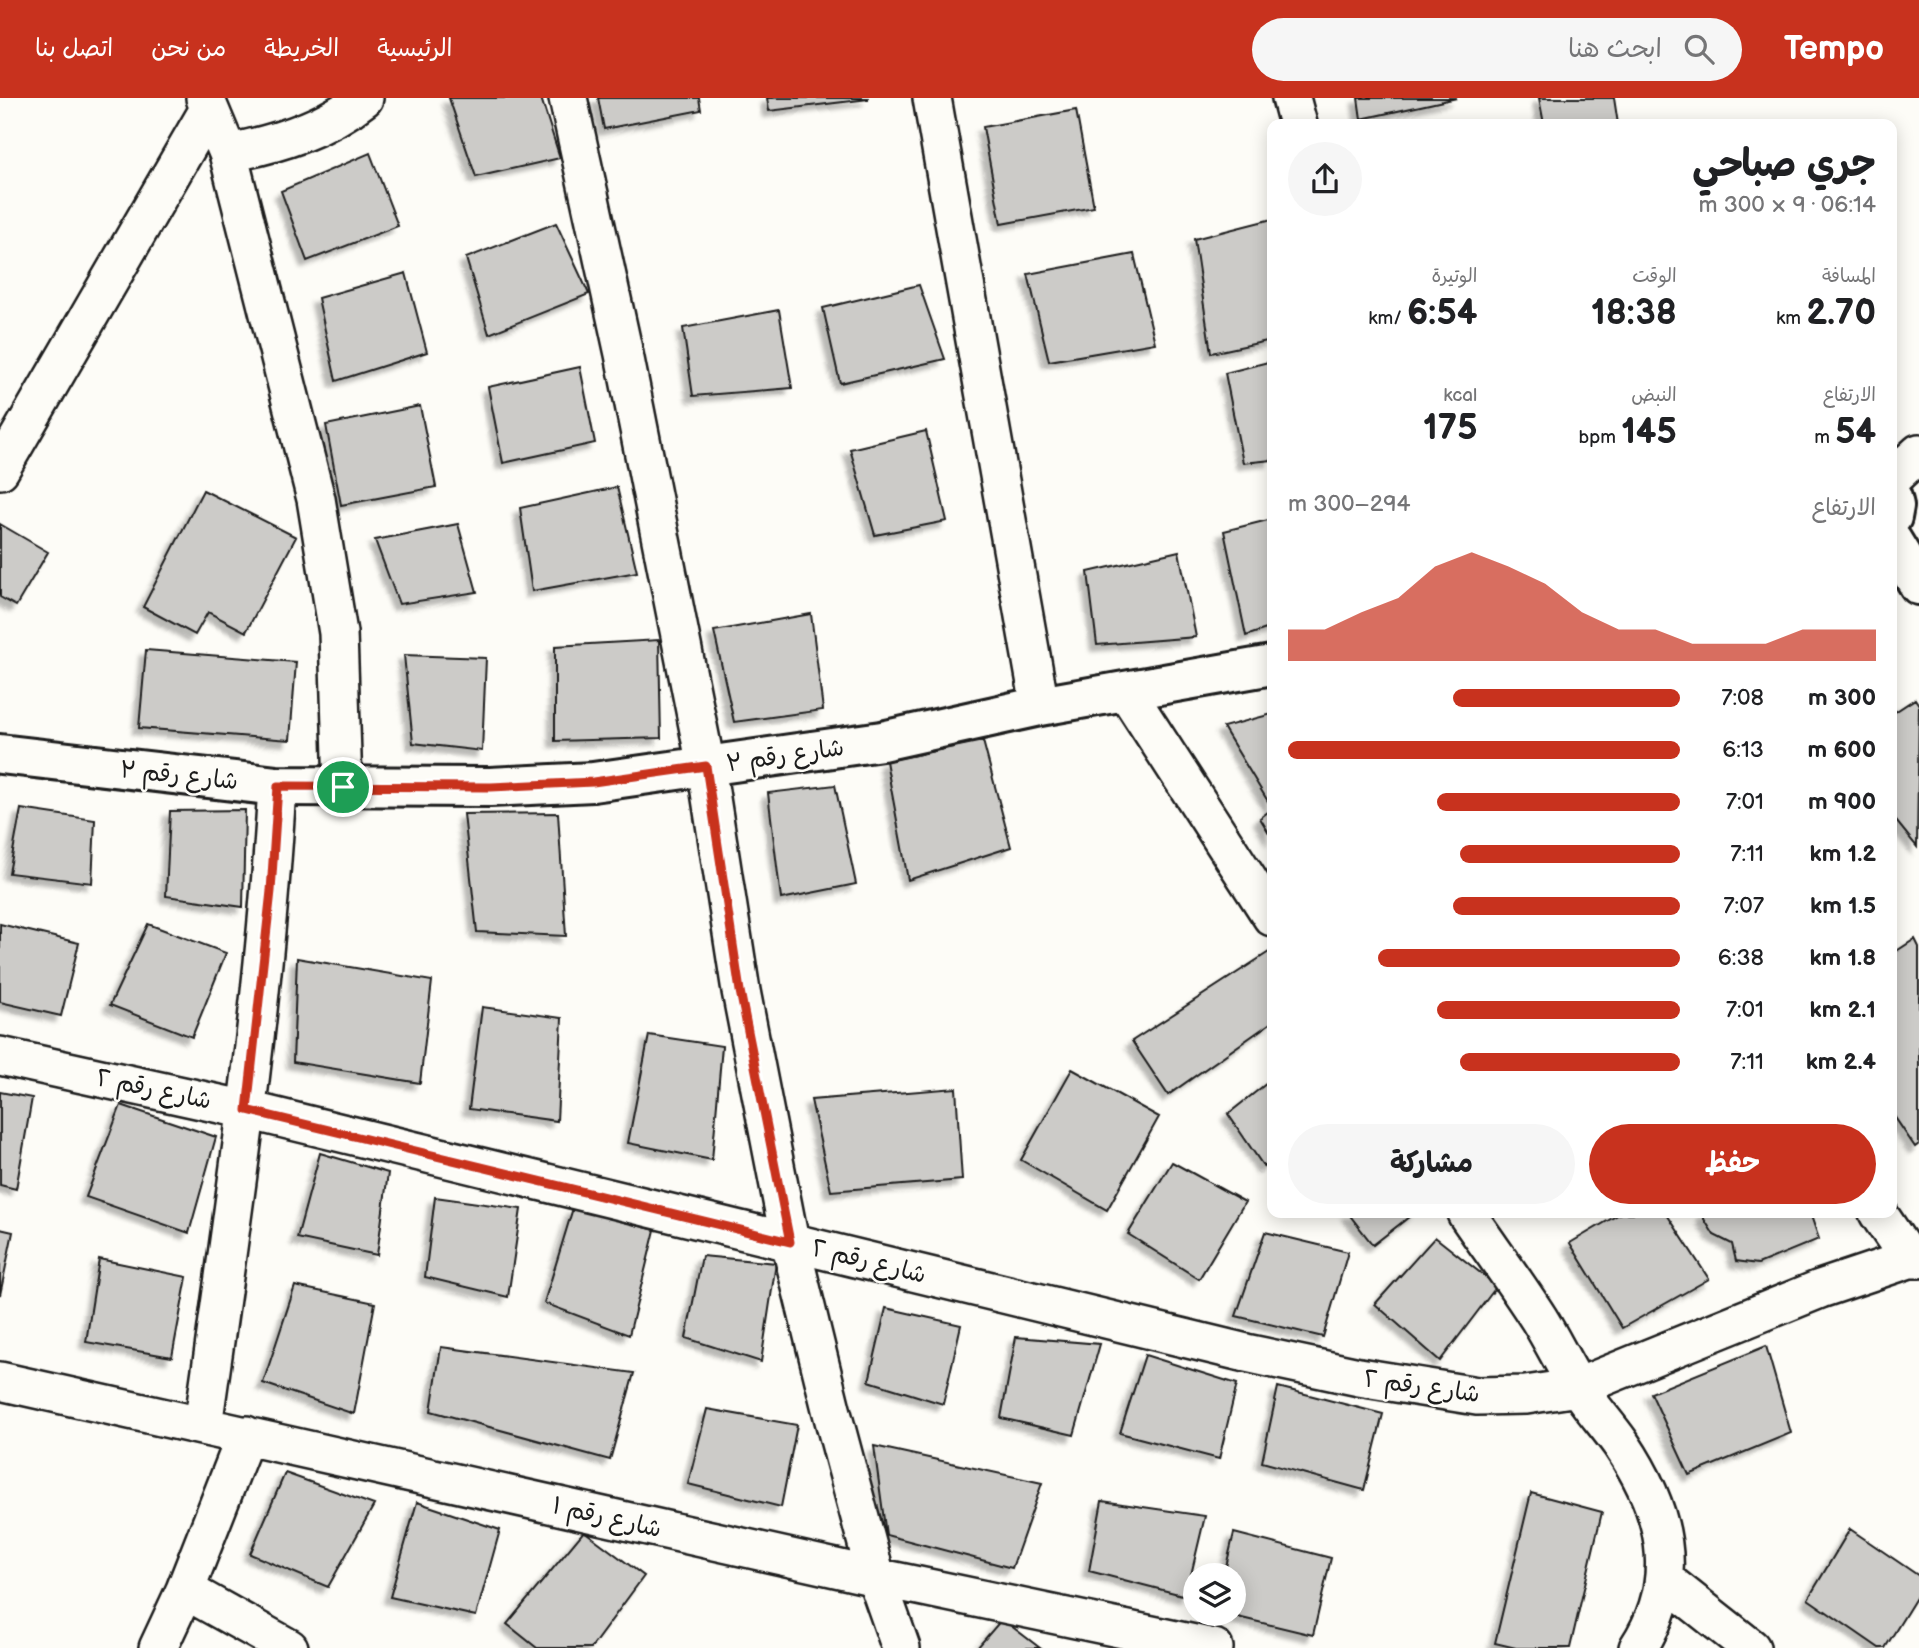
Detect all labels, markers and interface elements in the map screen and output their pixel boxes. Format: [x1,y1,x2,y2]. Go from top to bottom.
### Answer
search box [1252,18,1742,81]
text: Tempo [1784,29,1884,69]
icon: search [1680,30,1718,68]
text: اتصل بنا [35,34,113,63]
text: من نحن [151,34,226,63]
text: الخريطة [264,34,339,63]
text: الرئيسية [377,34,453,63]
text: ابحث هنا [1568,34,1662,65]
button: share [1288,142,1362,216]
text: جري صباحي [1692,142,1876,187]
text: 06:14 · 9 × 300 m [1698,191,1876,219]
text: الوتيرة [1431,265,1477,288]
text: الوقت [1632,265,1677,288]
text: المسافة [1822,265,1876,288]
text: 6:54 [1407,292,1477,335]
text: 18:38 [1591,292,1677,335]
text: 2.70 [1806,292,1876,335]
text: /km [1368,307,1407,330]
text: km [1776,307,1806,330]
text: kcal [1443,384,1477,407]
text: النبض [1631,384,1677,407]
text: الارتفاع [1823,384,1876,407]
text: 175 [1423,407,1477,450]
text: 145 [1621,411,1677,454]
text: 54 [1835,411,1876,454]
text: bpm [1579,426,1621,449]
text: m [1814,426,1835,449]
text: 294–300 m [1288,490,1411,518]
text: الارتفاع [1812,494,1876,522]
text: 7:08 [1721,684,1764,712]
text: 300 m [1808,684,1876,712]
street label: شارع رقم ٣ [724,733,846,781]
text: 6:13 [1722,736,1764,764]
text: 600 m [1808,736,1876,764]
street label: شارع رقم ٣ [118,755,239,799]
pin [313,757,373,817]
icon: arrive [324,768,362,806]
text: 7:01 [1726,788,1764,816]
text: 900 m [1808,788,1876,816]
text: 7:11 [1730,840,1764,868]
text: 1.2 km [1810,840,1876,868]
text: 7:07 [1723,892,1764,920]
text: 1.5 km [1810,892,1876,920]
text: 6:38 [1718,944,1764,972]
text: 1.8 km [1810,944,1876,972]
text: 7:01 [1726,996,1764,1024]
text: 2.1 km [1810,996,1876,1024]
text: 7:11 [1730,1048,1764,1076]
text: 2.4 km [1806,1048,1876,1076]
street label: شارع رقم ٢ [93,1063,214,1119]
button: مشاركة [1288,1124,1575,1204]
button: حفظ [1589,1124,1876,1204]
street label: شارع رقم ٢ [808,1233,929,1293]
street label: شارع رقم ٢ [1362,1364,1482,1412]
street label: شارع رقم ١ [549,1491,664,1547]
map controls [1183,1563,1246,1626]
button: layers [1183,1563,1246,1626]

